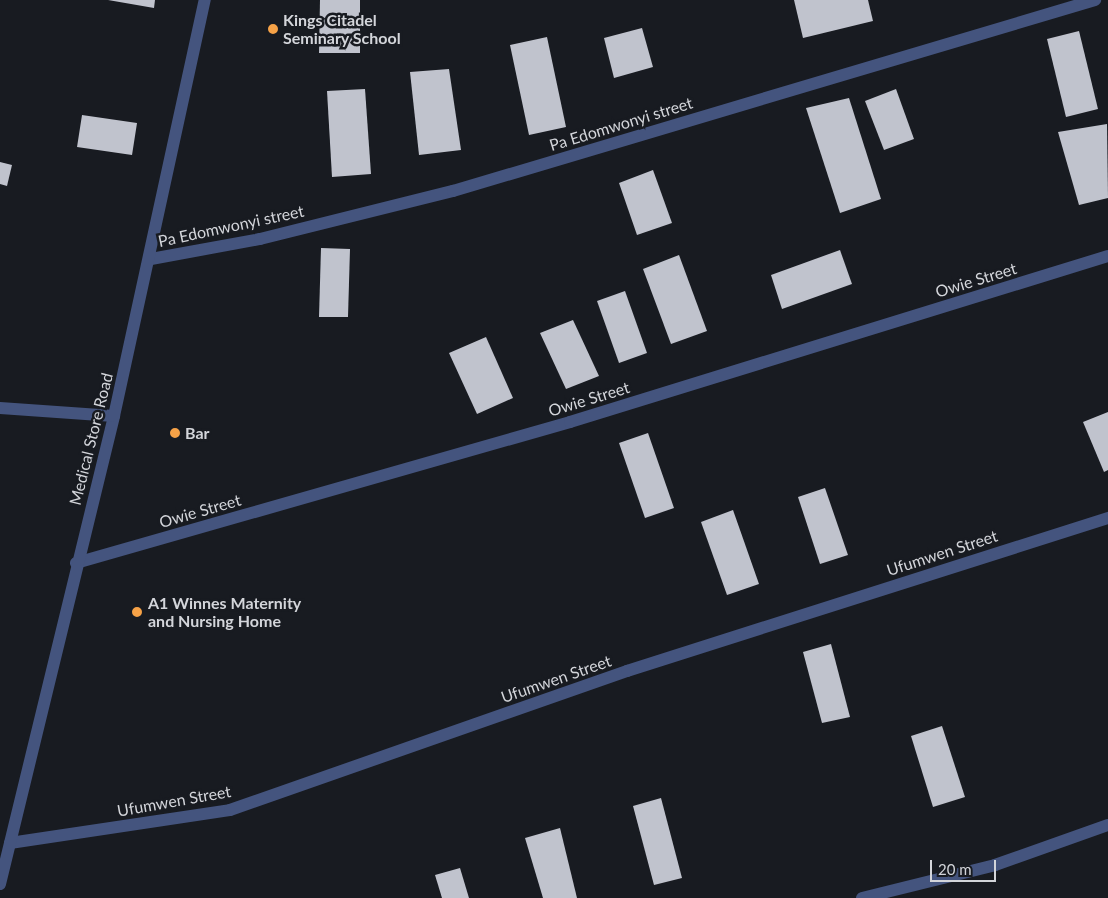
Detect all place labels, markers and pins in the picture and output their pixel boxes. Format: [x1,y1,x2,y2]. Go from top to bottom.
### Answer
place label: Kings Citadel Seminary School [283,10,401,48]
marker: Kings Citadel Seminary School [267,23,279,35]
place label: Bar [185,423,209,443]
marker: Bar [169,427,181,439]
place label: A1 Winnes Maternity and Nursing Home [148,593,301,631]
marker: A1 Winnes Maternity and Nursing Home [130,605,144,619]

